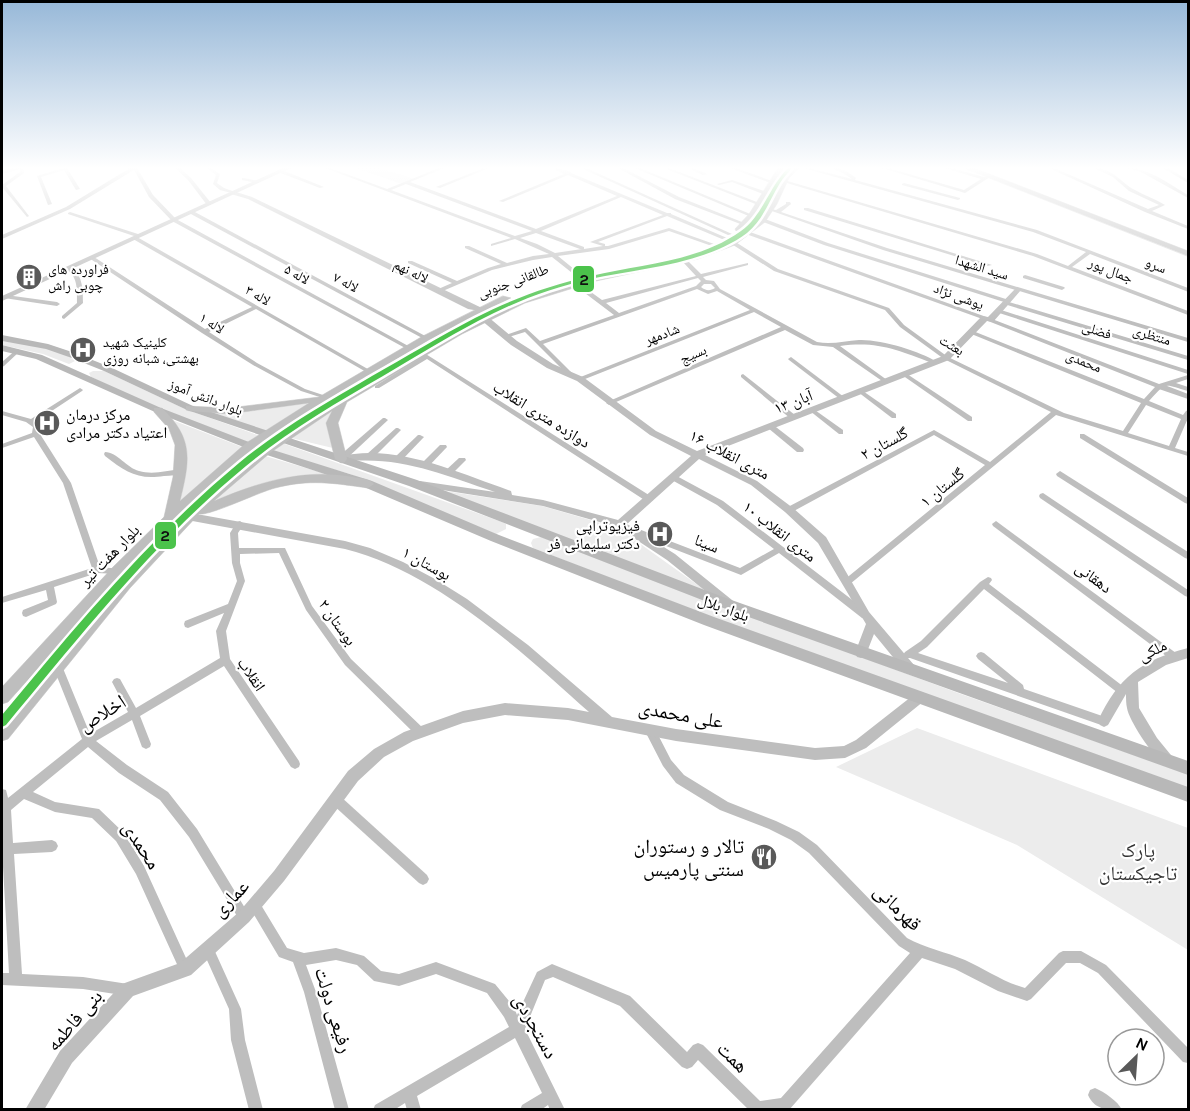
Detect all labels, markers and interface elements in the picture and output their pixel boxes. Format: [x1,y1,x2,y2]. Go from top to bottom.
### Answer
street label: سید الشهدا [953,251,1011,284]
street label: جمال پور [1085,253,1136,287]
street label: سرو [1143,254,1169,277]
street label: لاله نهم [390,256,431,288]
place label: فراورده های چوبی راش [48,261,109,294]
street label: لاله ۵ [281,261,312,288]
street label: طالقانی جنوبی [475,261,551,302]
building icon: فراورده های چوبی راش [14,262,44,292]
line badge: 2 [572,265,595,293]
street label: لاله ۷ [330,269,361,296]
text: 2 [579,270,589,289]
street label: یوشی نژاد [931,280,986,313]
street label: لاله ۳ [242,282,273,309]
street label: لاله ۱ [196,309,227,338]
street label: فضلی [1080,318,1114,343]
street label: شادمهر [641,320,682,349]
street label: منتظری [1131,322,1173,349]
street label: بعثت [936,331,967,360]
place label: کلینیک شهید بهشتی، شبانه روزی [103,334,199,367]
hospital icon: کلینیک شهید بهشتی، شبانه روزی [68,335,98,365]
street label: بسیج [677,341,710,369]
street label: محمدی [1064,347,1104,376]
street label: بلوار دانش آموز [165,375,245,419]
street label: دوازده متری انقلاب [489,377,594,453]
street label: ۱۳ آبان [771,385,816,418]
place label: مرکز درمان اعتیاد دکتر مرادی [66,405,167,443]
hospital icon: مرکز درمان اعتیاد دکتر مرادی [32,408,62,438]
street label: گلستان ۲ [857,423,912,465]
street label: ۱۶ متری انقلاب [686,425,773,484]
street label: گلستان ۱ [916,464,969,512]
street label: ۱۰ متری انقلاب [739,497,820,567]
place label: فیزیوتراپی دکتر سلیمانی فر [546,516,640,554]
hospital icon: فیزیوتراپی دکتر سلیمانی فر [645,519,675,549]
street label: بلوار هفت تیر [75,521,143,591]
line badge: 2 [154,521,177,550]
text: 2 [160,526,170,545]
street label: سینا [692,530,722,557]
street label: بوستان ۱ [399,542,454,585]
street label: دهقانی [1071,558,1116,598]
street label: بلوار بلال [695,589,752,626]
street label: بوستان ۲ [314,595,360,650]
street label: ملکی [1135,635,1170,667]
street label: انقلاب [233,654,270,695]
street label: اخلاص [74,690,130,737]
street label: علی محمدی [637,696,725,733]
street label: محمدی [118,817,166,874]
place label: تالار و رستوران سنتی پارمیس [634,835,744,881]
park label: پارک تاجیکستان [1099,839,1177,885]
restaurant icon: تالار و رستوران سنتی پارمیس [749,842,779,872]
street label: عماری [207,875,254,922]
street label: قهرمانی [869,879,926,936]
street label: رفیعی دولت [310,965,357,1056]
street label: بنی فاطمه [41,985,107,1056]
street label: دستجردی [508,990,563,1063]
north arrow [1106,1027,1166,1087]
text: N [1133,1033,1151,1055]
street label: همت [712,1037,753,1078]

